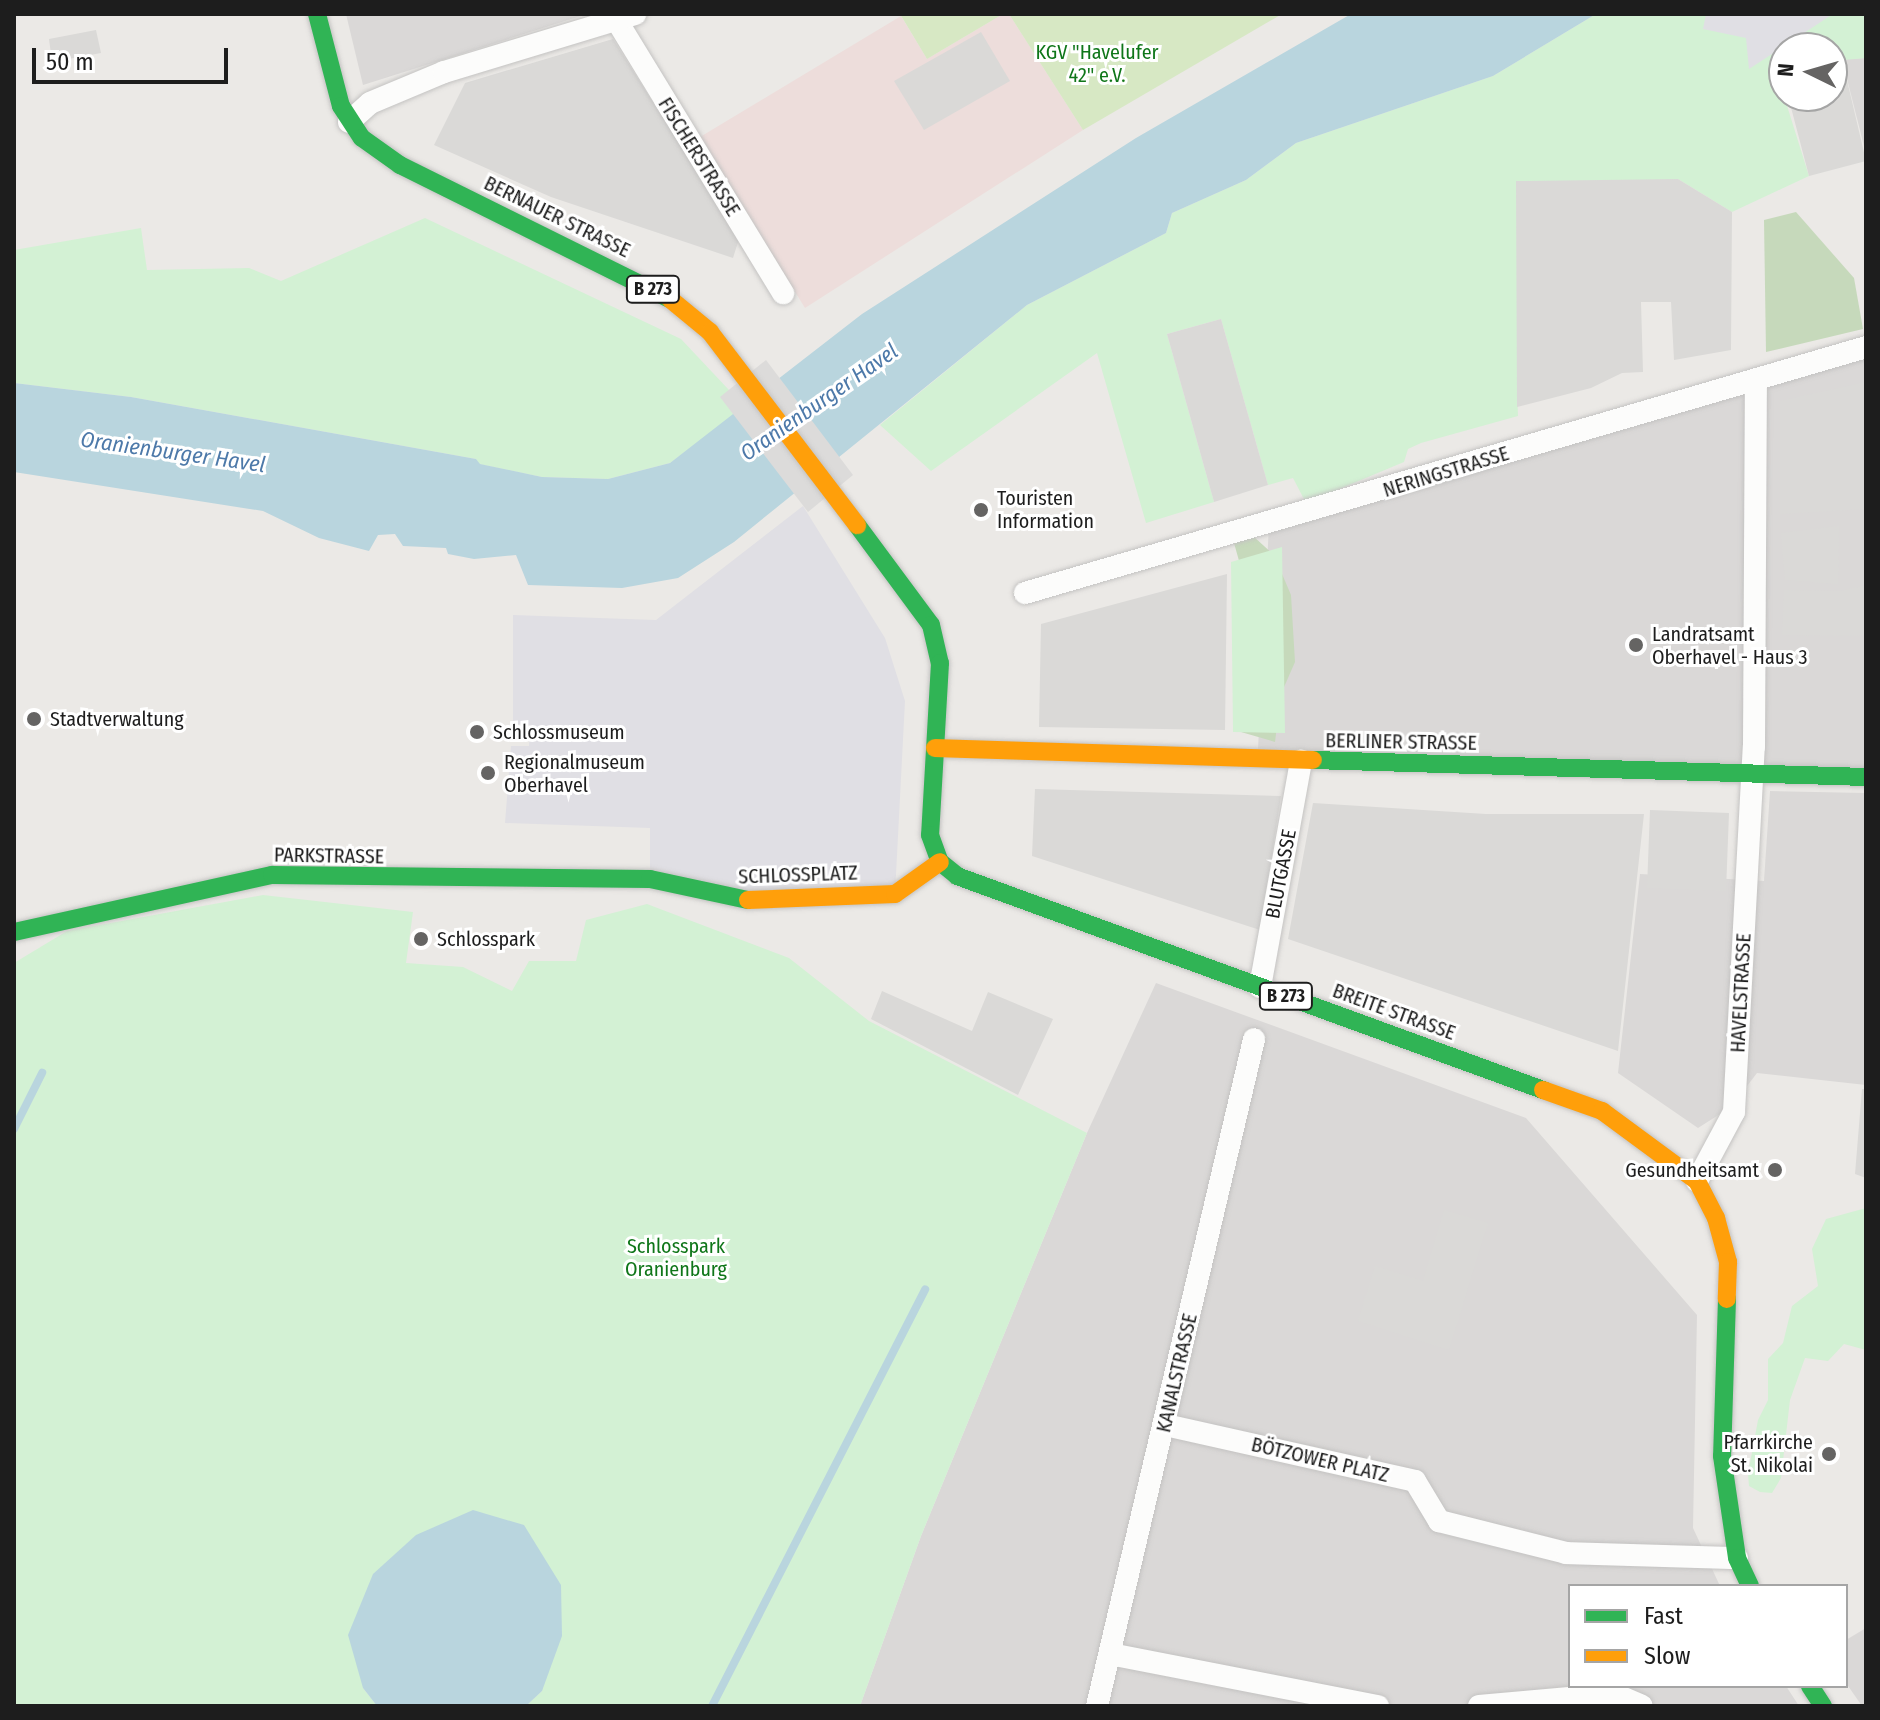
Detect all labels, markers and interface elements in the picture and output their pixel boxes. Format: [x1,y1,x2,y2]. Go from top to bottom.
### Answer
scale bar [36,32,232,82]
north arrow [1768,32,1848,112]
park label: KGV "Havelufer 42" e.V. [1035,41,1159,88]
text: 50 m [46,48,94,76]
text: N [1772,62,1800,78]
street label: FISCHERSTRASSE [653,93,745,221]
street label: BERNAUER STRASSE [480,171,634,263]
road number: B 273 [625,275,681,303]
water label: Oranienburger Havel [735,338,903,466]
water label: Oranienburger Havel [79,426,267,478]
street label: NERINGSTRASSE [1380,441,1512,503]
place label: Touristen Information [997,486,1094,533]
marker: Touristen Information [972,501,990,519]
place label: Landratsamt Oberhavel - Haus 3 [1652,622,1807,669]
marker: Landratsamt Oberhavel - Haus 3 [1627,636,1645,654]
place label: Stadtverwaltung [50,707,184,731]
marker: Stadtverwaltung [25,710,43,728]
place label: Schlossmuseum [493,720,625,744]
marker: Schlossmuseum [468,723,486,741]
street label: BERLINER STRASSE [1325,729,1477,755]
place label: Regionalmuseum Oberhavel [504,750,645,797]
marker: Regionalmuseum Oberhavel [479,764,497,782]
street label: BLUTGASSE [1261,827,1301,921]
street label: PARKSTRASSE [274,843,384,869]
street label: SCHLOSSPLATZ [738,861,858,889]
place label: Schlosspark [437,927,535,951]
marker: Schlosspark [412,930,430,948]
street label: HAVELSTRASSE [1726,933,1756,1053]
street label: BREITE STRASSE [1329,979,1459,1045]
road number: B 273 [1258,982,1314,1010]
place label: Gesundheitsamt [1625,1158,1759,1182]
marker: Gesundheitsamt [1766,1161,1784,1179]
park label: Schlosspark Oranienburg [625,1235,727,1282]
street label: KANALSTRASSE [1152,1311,1202,1435]
place label: Pfarrkirche St. Nikolai [1723,1430,1813,1477]
street label: BÖTZOWER PLATZ [1249,1433,1391,1487]
marker: Pfarrkirche St. Nikolai [1820,1445,1838,1463]
legend [1568,1584,1848,1688]
text: Fast [1644,1602,1683,1630]
text: Slow [1644,1642,1690,1670]

